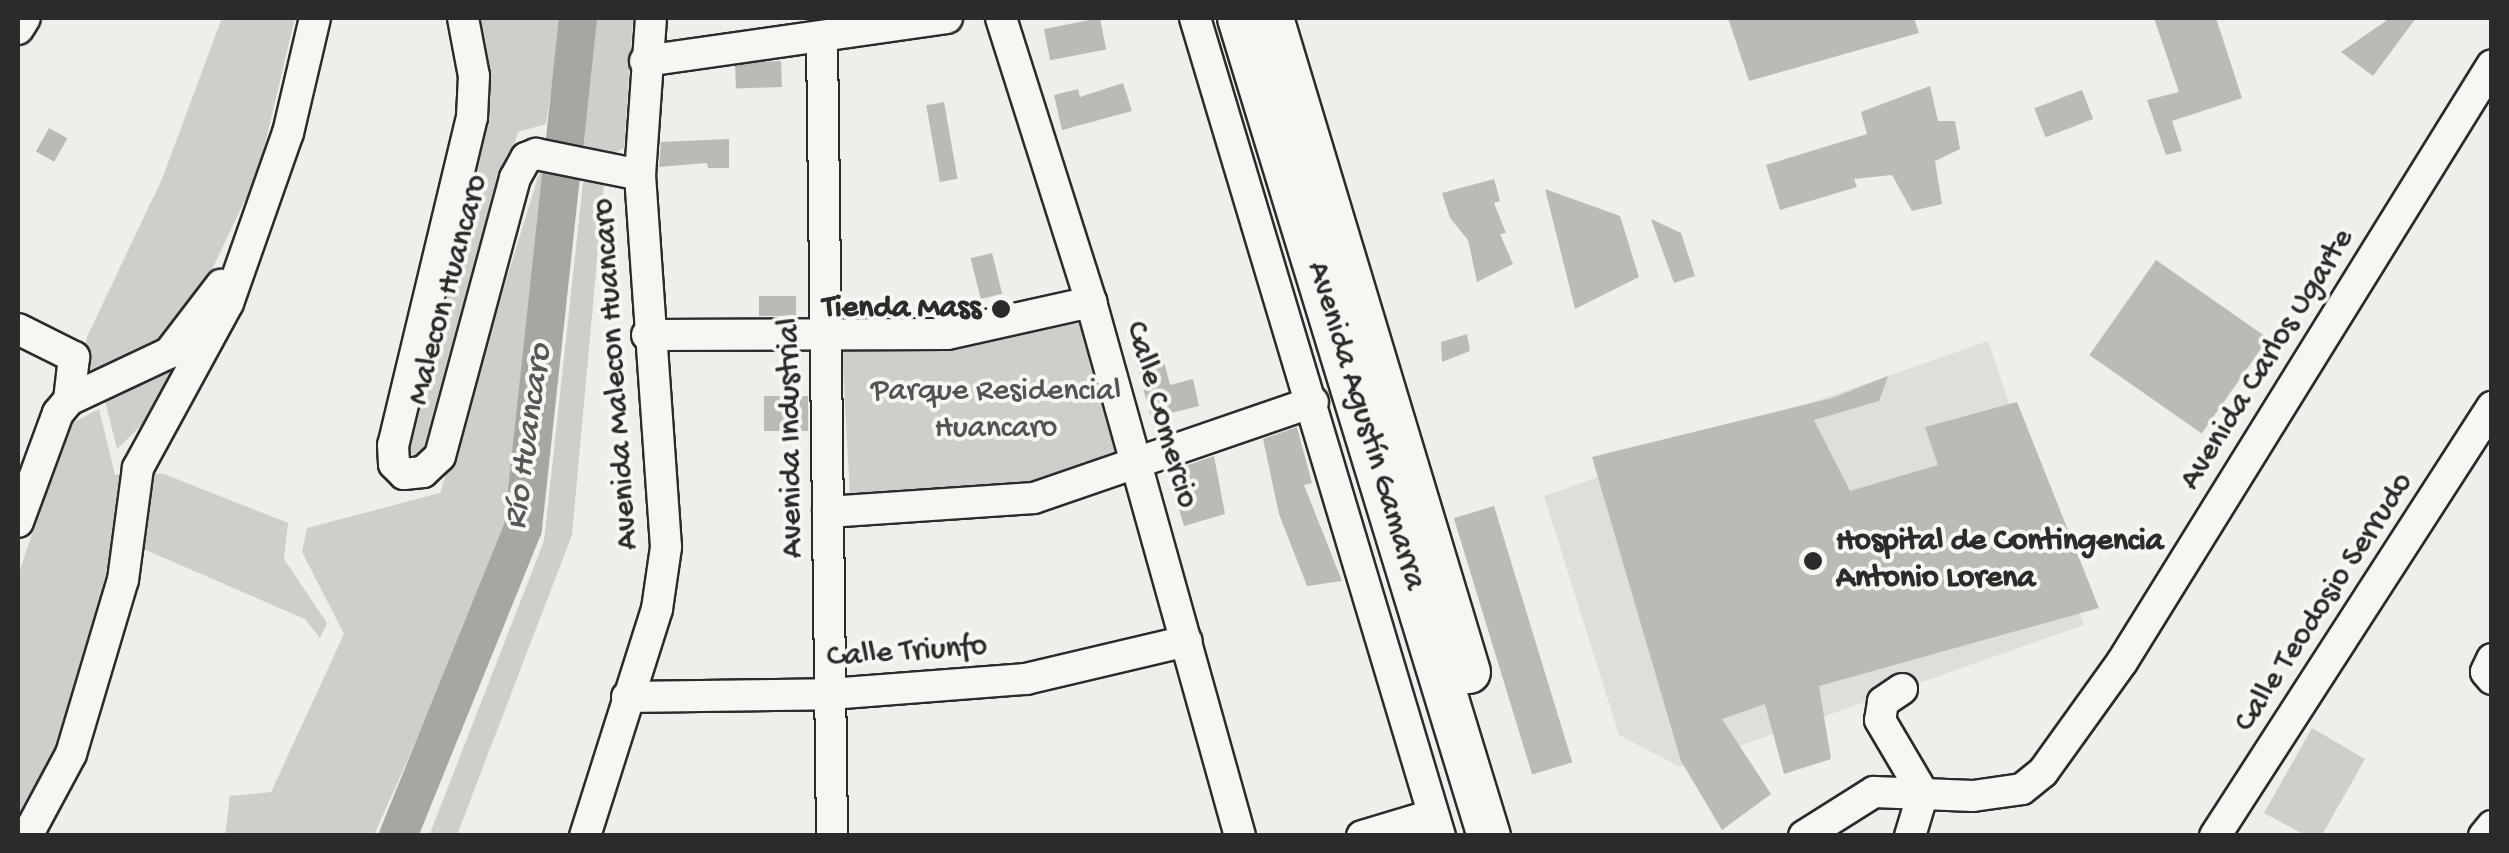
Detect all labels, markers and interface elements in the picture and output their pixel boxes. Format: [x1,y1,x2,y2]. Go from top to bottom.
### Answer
street label: Malecon Huancaro [400,171,498,409]
street label: Avenida Malecon Huancaro [586,197,648,551]
street label: Avenida Carlos Ugarte [2172,222,2364,498]
street label: Avenida Agustín Gamarra [1297,257,1433,595]
place label: Tienda Mass [822,290,981,328]
marker: Tienda Mass [990,298,1012,320]
street label: Calle Comercio [1115,317,1205,513]
street label: Avenida Industrial [771,318,813,558]
water label: Río Huancaro [496,342,564,532]
park label: Parque Residencial Huancaro [871,374,1121,449]
street label: Calle Teodosio Serrudo [2227,466,2423,740]
place label: Hospital de Contingencia Antonio Lorena [1836,524,2164,599]
marker: Hospital de Contingencia Antonio Lorena [1800,548,1826,574]
street label: Calle Triunfo [826,628,988,678]

